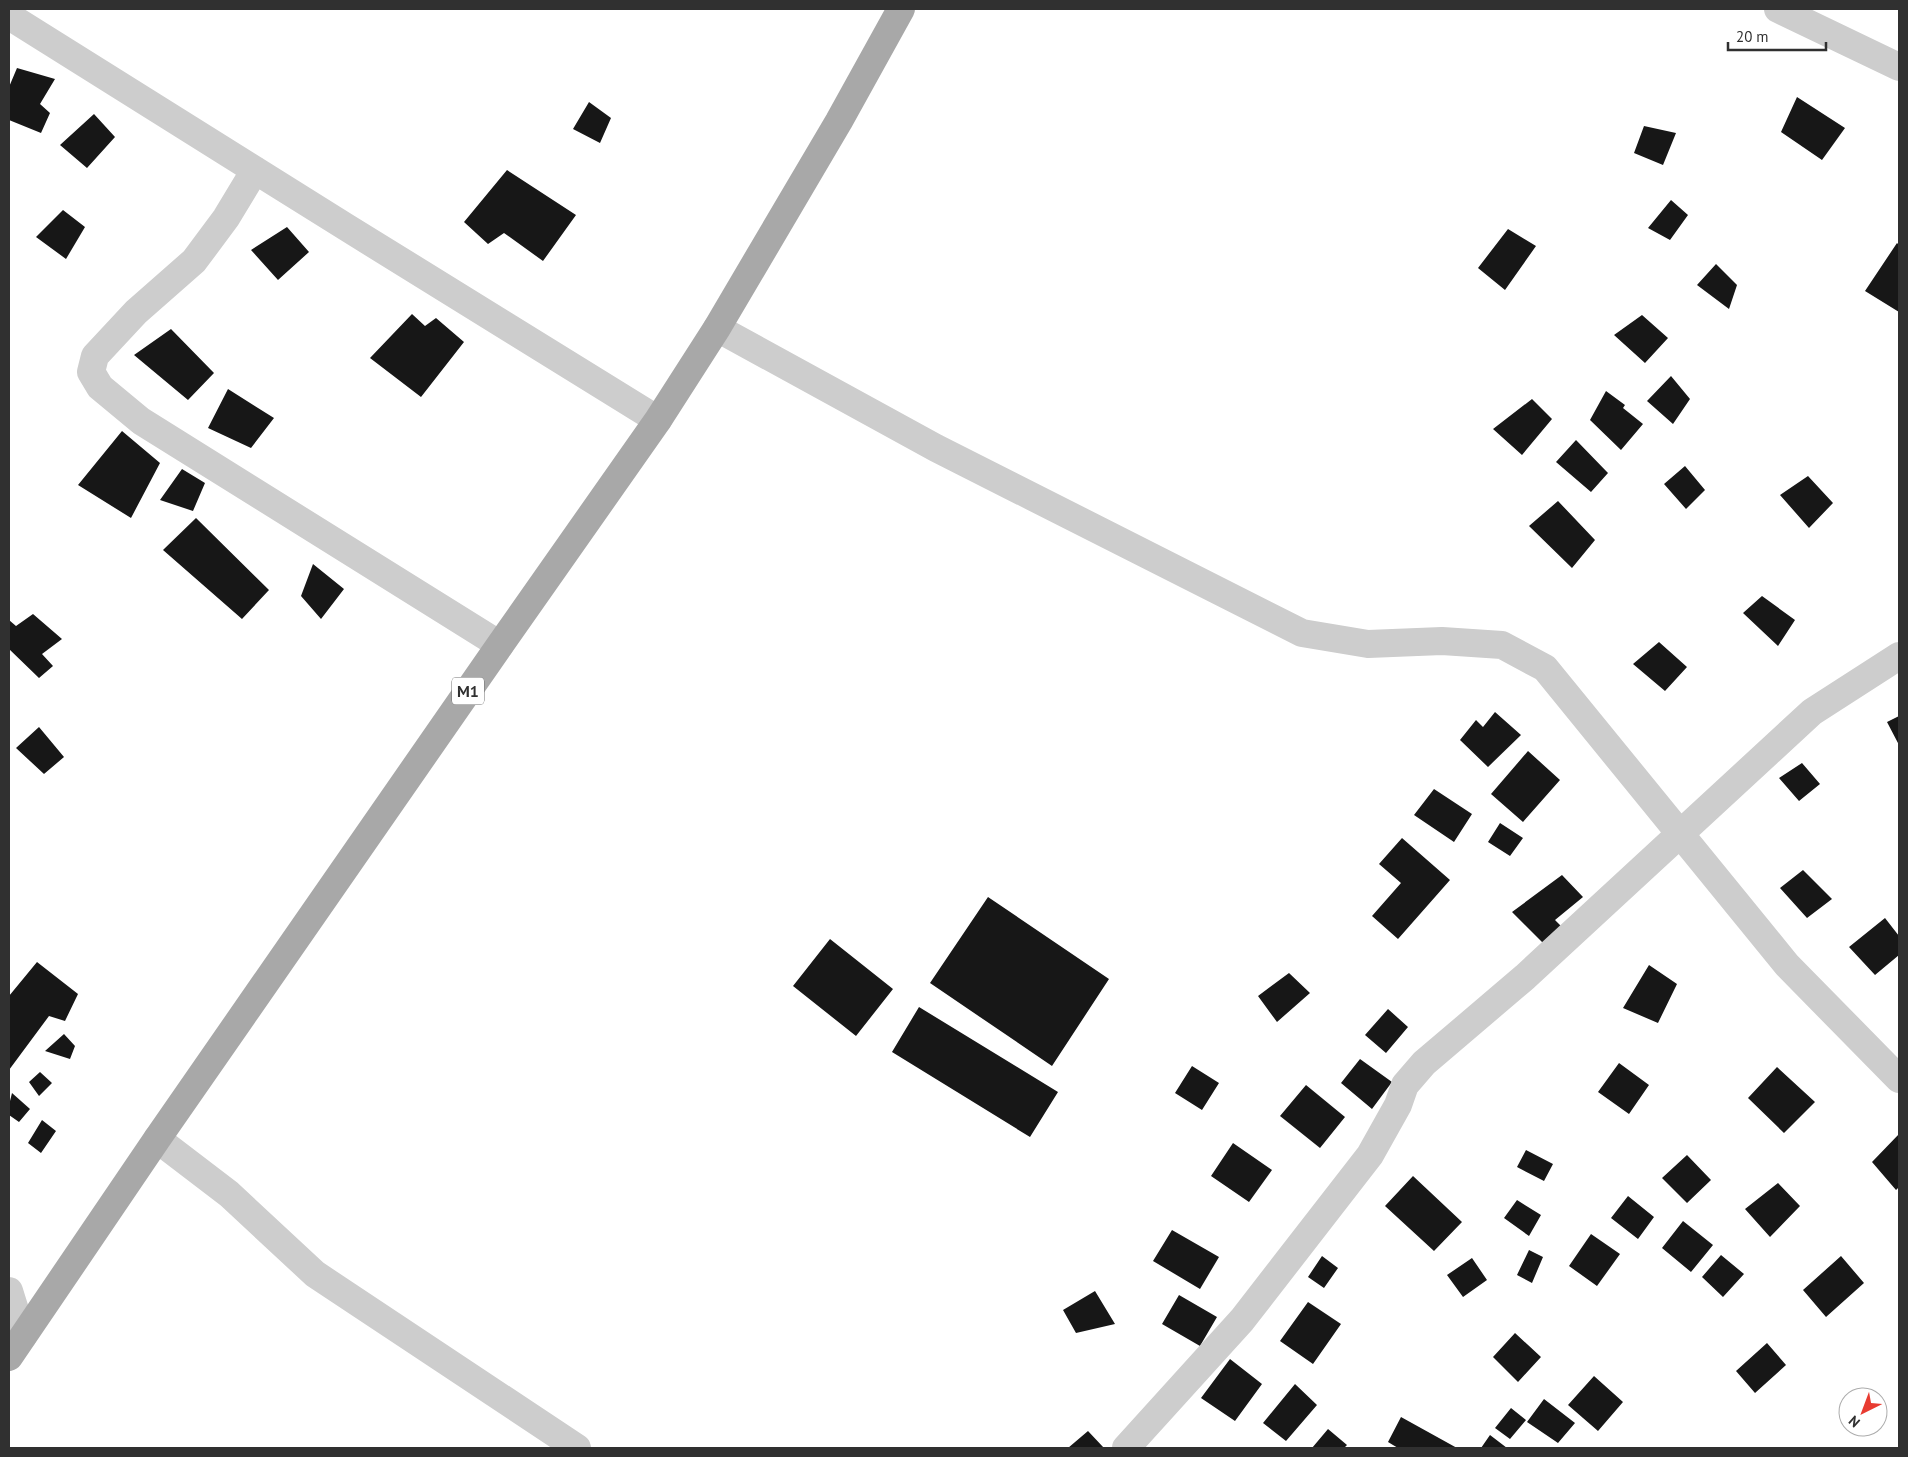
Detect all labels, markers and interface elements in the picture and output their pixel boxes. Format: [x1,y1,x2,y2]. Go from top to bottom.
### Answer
scale bar [1728,20,1826,52]
text: 20 m [1736,27,1769,46]
road number: M1 [452,678,484,704]
north arrow [1838,1387,1888,1437]
text: N [1845,1412,1864,1431]

